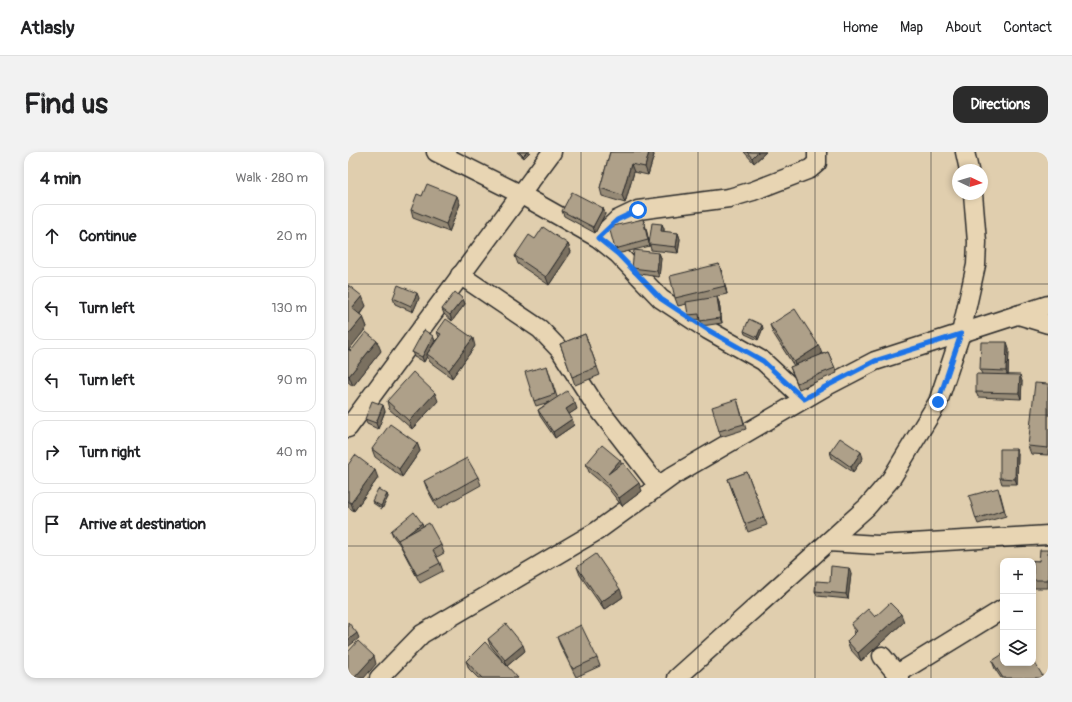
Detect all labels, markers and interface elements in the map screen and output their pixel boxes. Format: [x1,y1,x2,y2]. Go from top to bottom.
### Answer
text: Atlasly [20,16,74,40]
text: Home [843,19,878,36]
text: Map [900,19,923,36]
text: About [945,19,981,36]
text: Contact [1003,19,1052,36]
button: Directions [953,86,1048,123]
text: Find us [24,87,108,122]
north arrow [952,164,988,200]
text: 4 min [40,168,81,189]
text: Walk · 280 m [235,170,308,186]
route start [629,201,647,219]
icon: ahead [41,225,63,247]
text: Continue [79,227,137,246]
text: 20 m [276,228,307,244]
icon: left [41,297,63,319]
text: Turn left [79,299,135,318]
text: 130 m [271,300,307,316]
icon: left [41,369,63,391]
text: Turn left [79,371,135,390]
text: 90 m [277,372,307,388]
route end [929,393,947,411]
icon: right [41,441,63,463]
text: Turn right [79,443,140,462]
text: 40 m [276,444,307,460]
icon: arrive [41,513,63,535]
text: Arrive at destination [79,515,206,534]
map controls [1000,558,1036,666]
button: + [1000,558,1036,594]
button: − [1000,594,1036,630]
button: layers [1000,630,1036,666]

